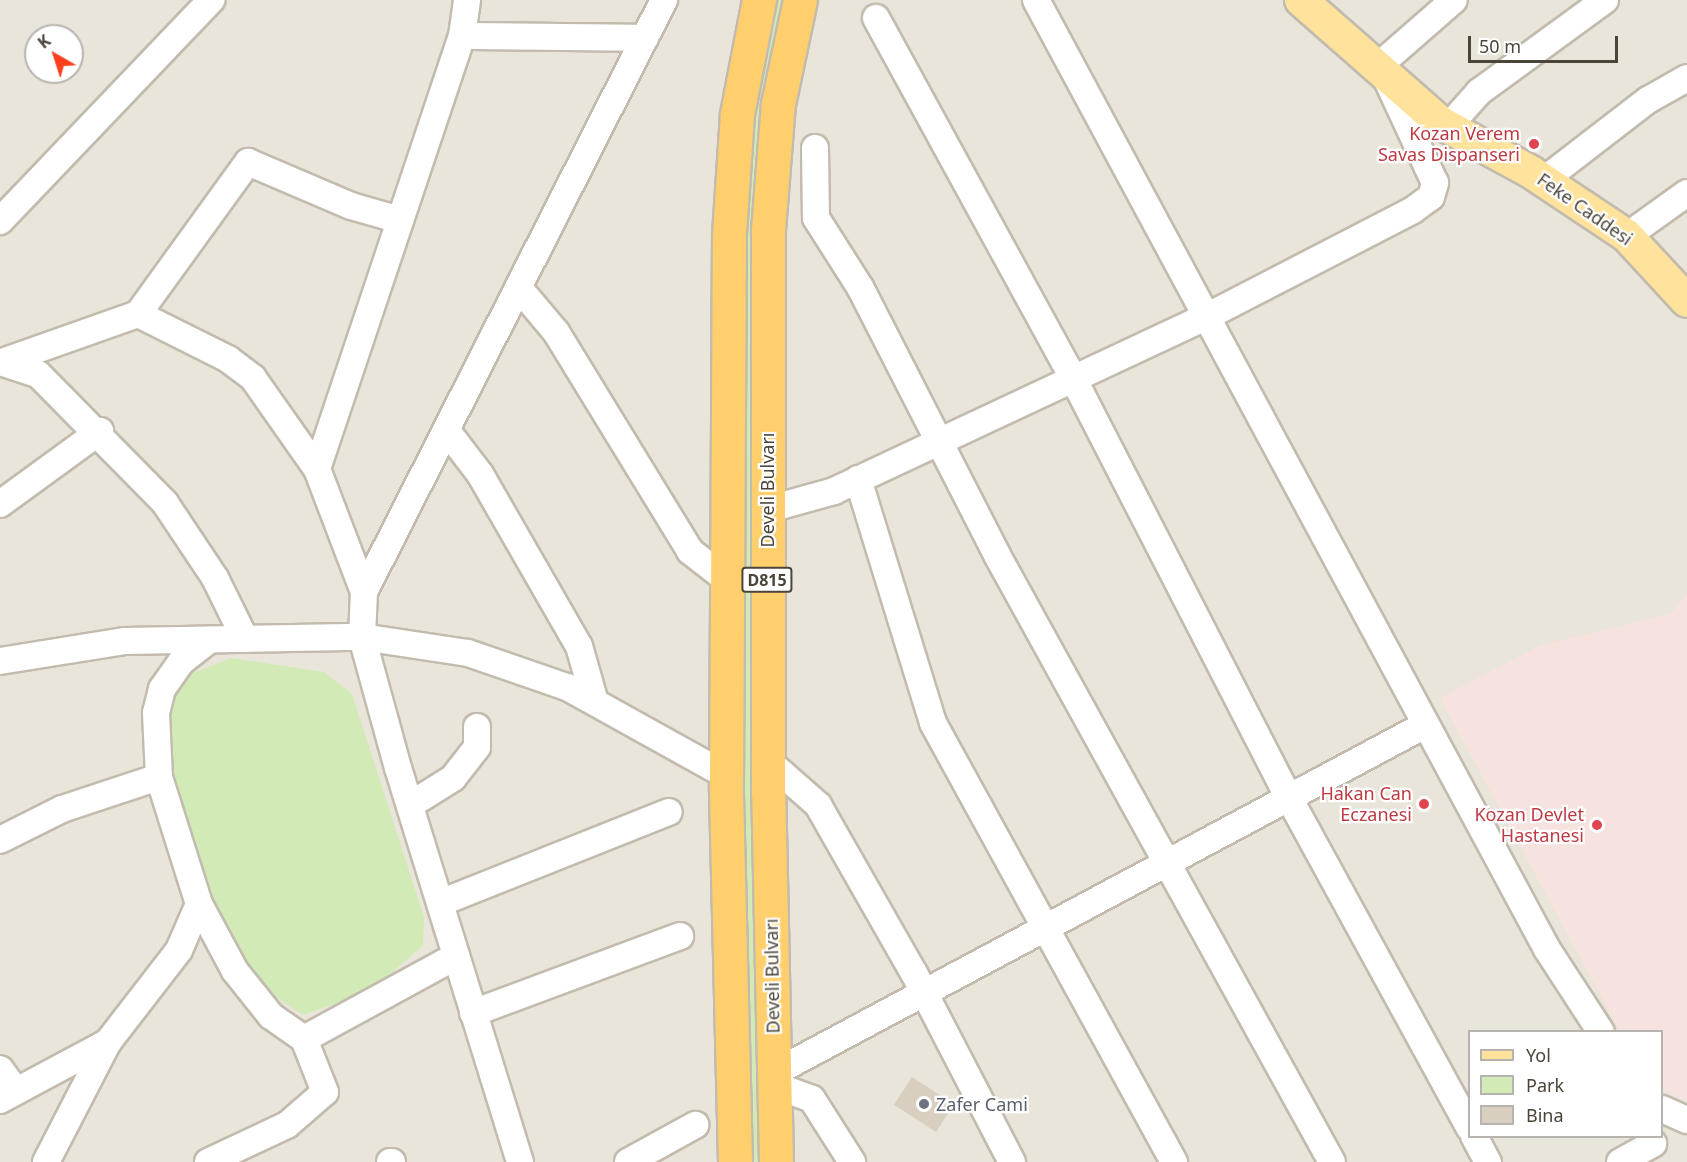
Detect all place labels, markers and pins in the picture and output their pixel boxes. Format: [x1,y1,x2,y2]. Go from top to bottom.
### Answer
place label: Kozan Verem Savas Dispanseri [1378,123,1520,166]
marker: Kozan Verem Savas Dispanseri [1525,135,1543,153]
place label: Hakan Can Eczanesi [1320,783,1412,826]
marker: Hakan Can Eczanesi [1417,797,1431,811]
place label: Kozan Devlet Hastanesi [1474,804,1584,846]
marker: Kozan Devlet Hastanesi [1588,816,1606,834]
place label: Zafer Cami [936,1093,1028,1115]
marker: Zafer Cami [917,1097,931,1111]

